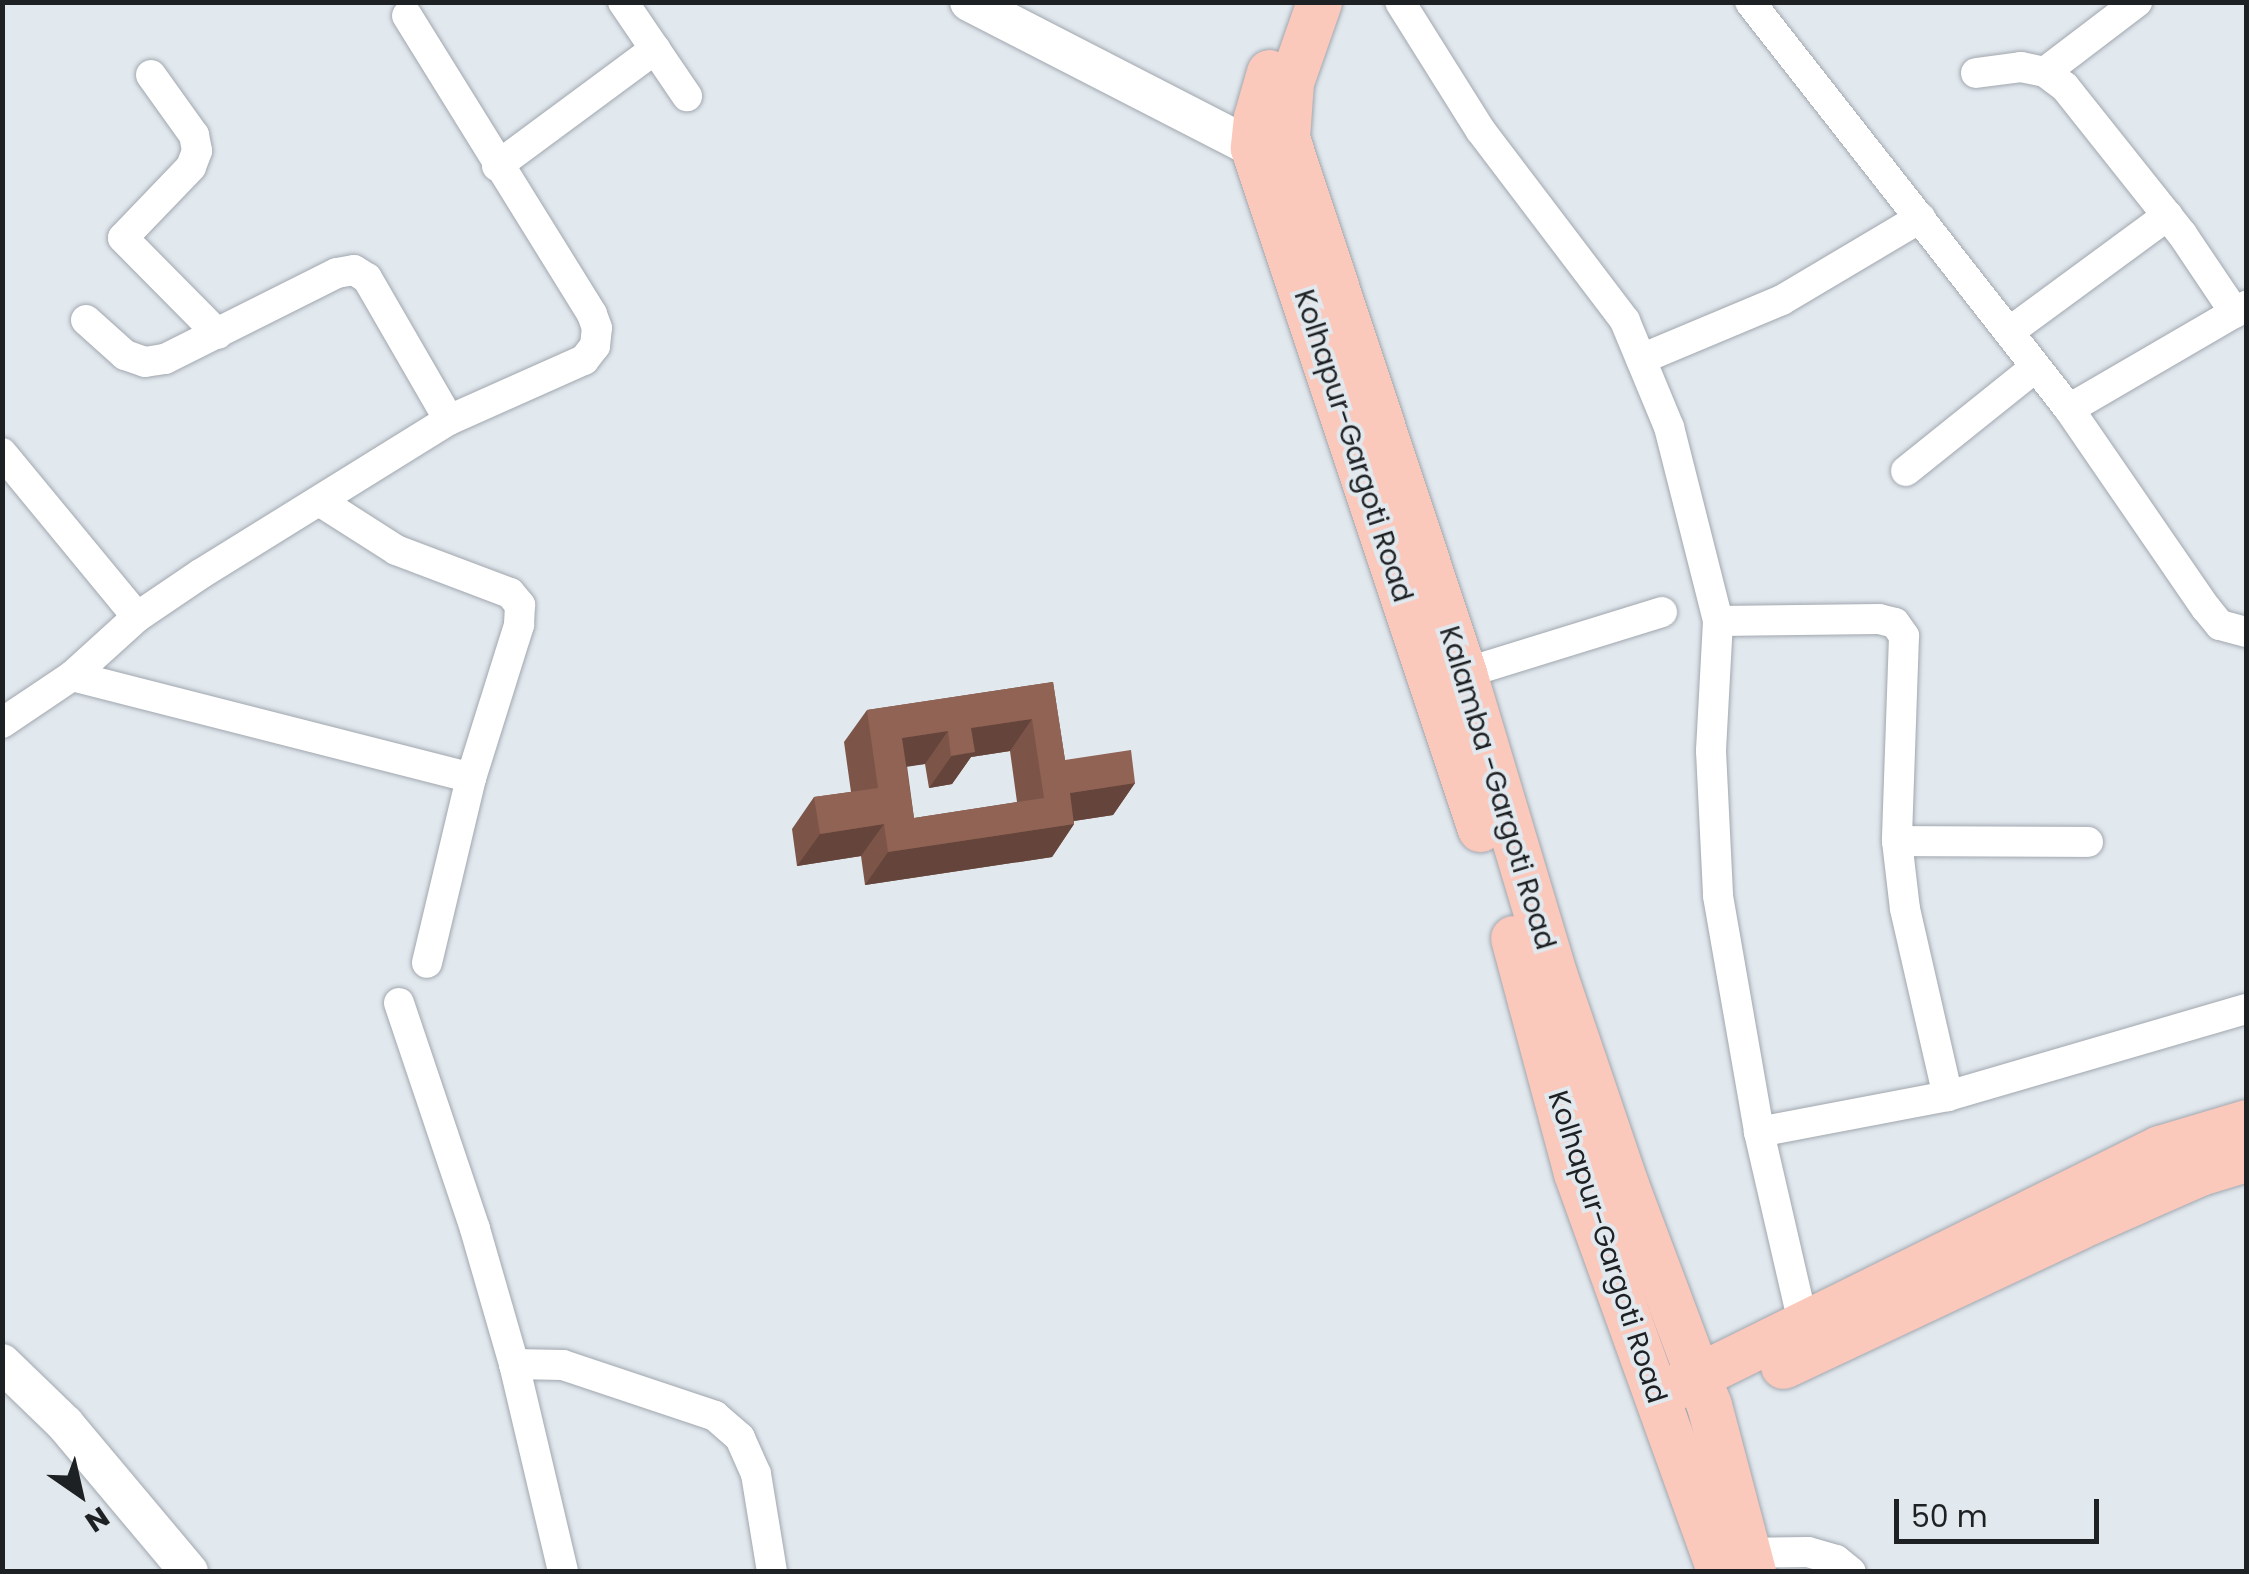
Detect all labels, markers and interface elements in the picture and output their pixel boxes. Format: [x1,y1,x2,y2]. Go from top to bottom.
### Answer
street label: Kolhapur-Gargoti Road [1287,286,1419,606]
street label: Kalamba -Gargoti Road [1432,622,1562,954]
street label: Kolhapur-Gargoti Road [1541,1087,1673,1407]
north arrow [30,1444,130,1544]
scale bar [1899,1479,2104,1541]
text: 50 m [1911,1495,1988,1538]
text: N [77,1497,117,1541]

